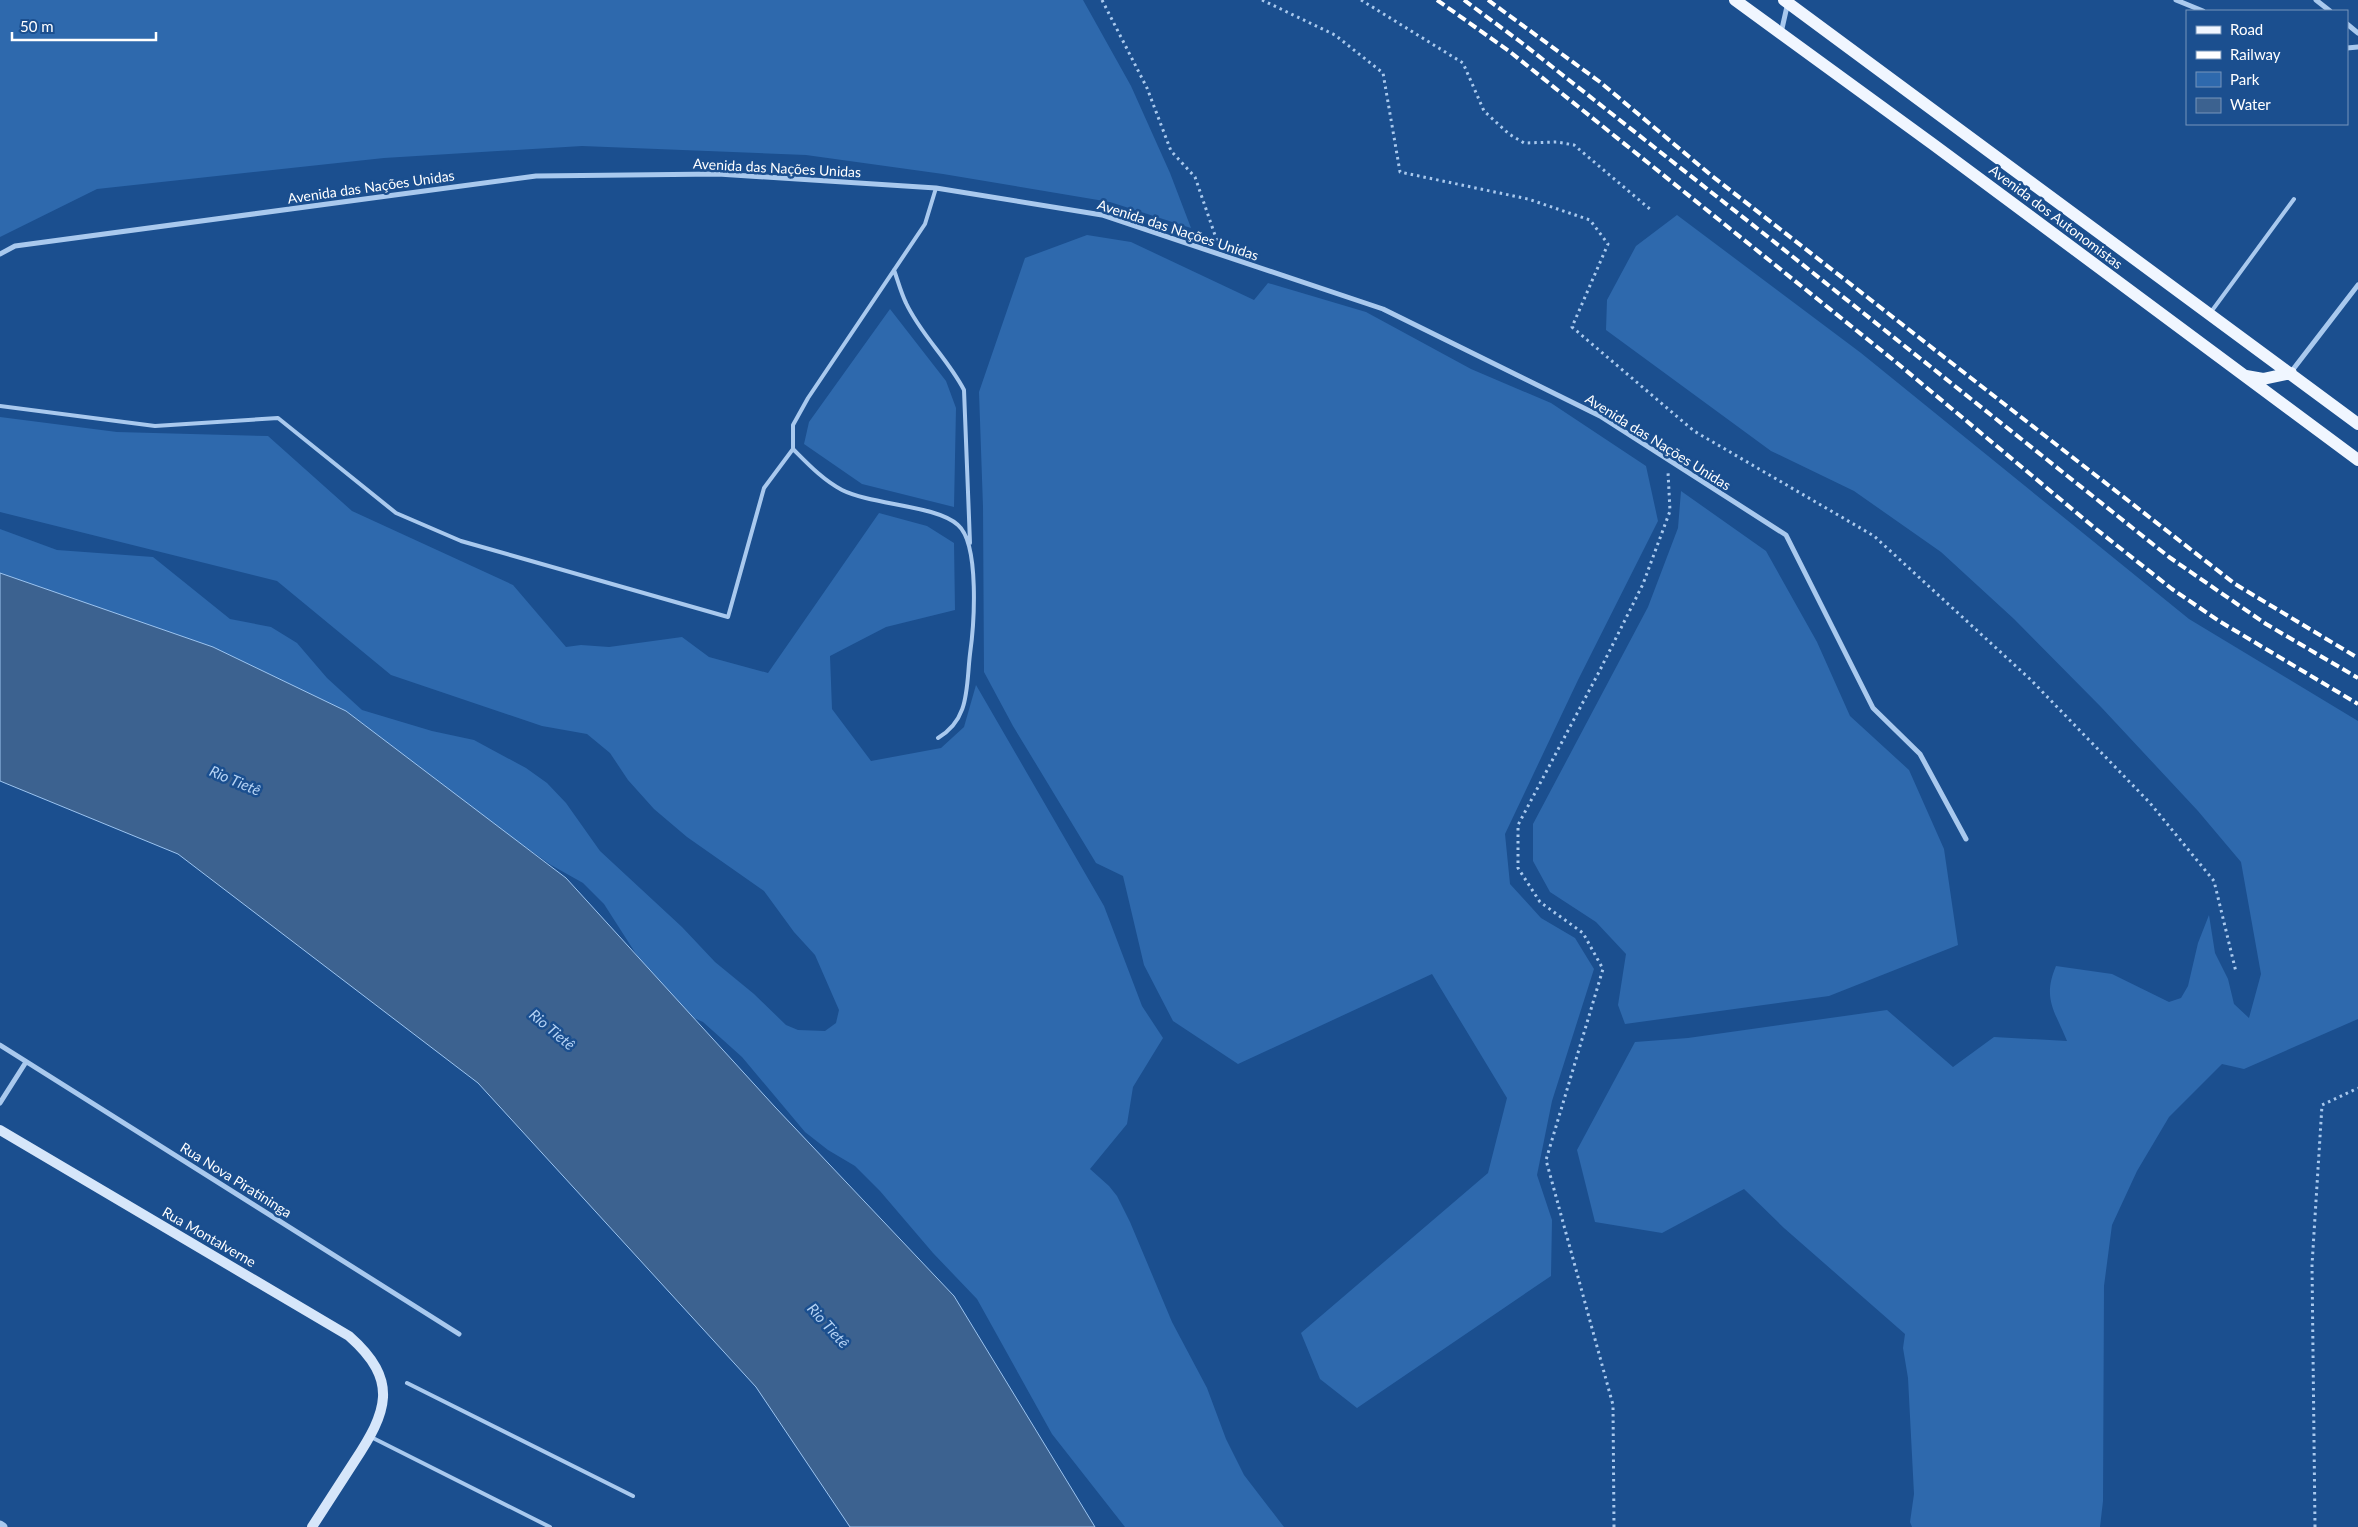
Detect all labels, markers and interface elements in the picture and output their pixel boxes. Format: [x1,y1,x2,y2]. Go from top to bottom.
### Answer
scale bar [12,10,156,42]
legend [2186,10,2348,125]
text: 50 m [20,17,54,35]
text: Road [2230,20,2263,38]
text: Railway [2230,45,2281,63]
text: Park [2230,70,2260,88]
text: Water [2230,95,2271,113]
street label: Avenida das Nações Unidas [692,155,862,180]
street label: Avenida dos Autonomistas [1986,161,2126,272]
street label: Avenida das Nações Unidas [286,166,456,207]
street label: Avenida das Nações Unidas [1095,195,1261,264]
street label: Avenida das Nações Unidas [1582,390,1734,493]
water label: Rio Tietê [207,761,264,799]
water label: Rio Tietê [526,1005,579,1053]
street label: Rua Nova Piratininga [177,1138,295,1221]
street label: Rua Montalverne [159,1203,259,1270]
water label: Rio Tietê [804,1299,854,1351]

